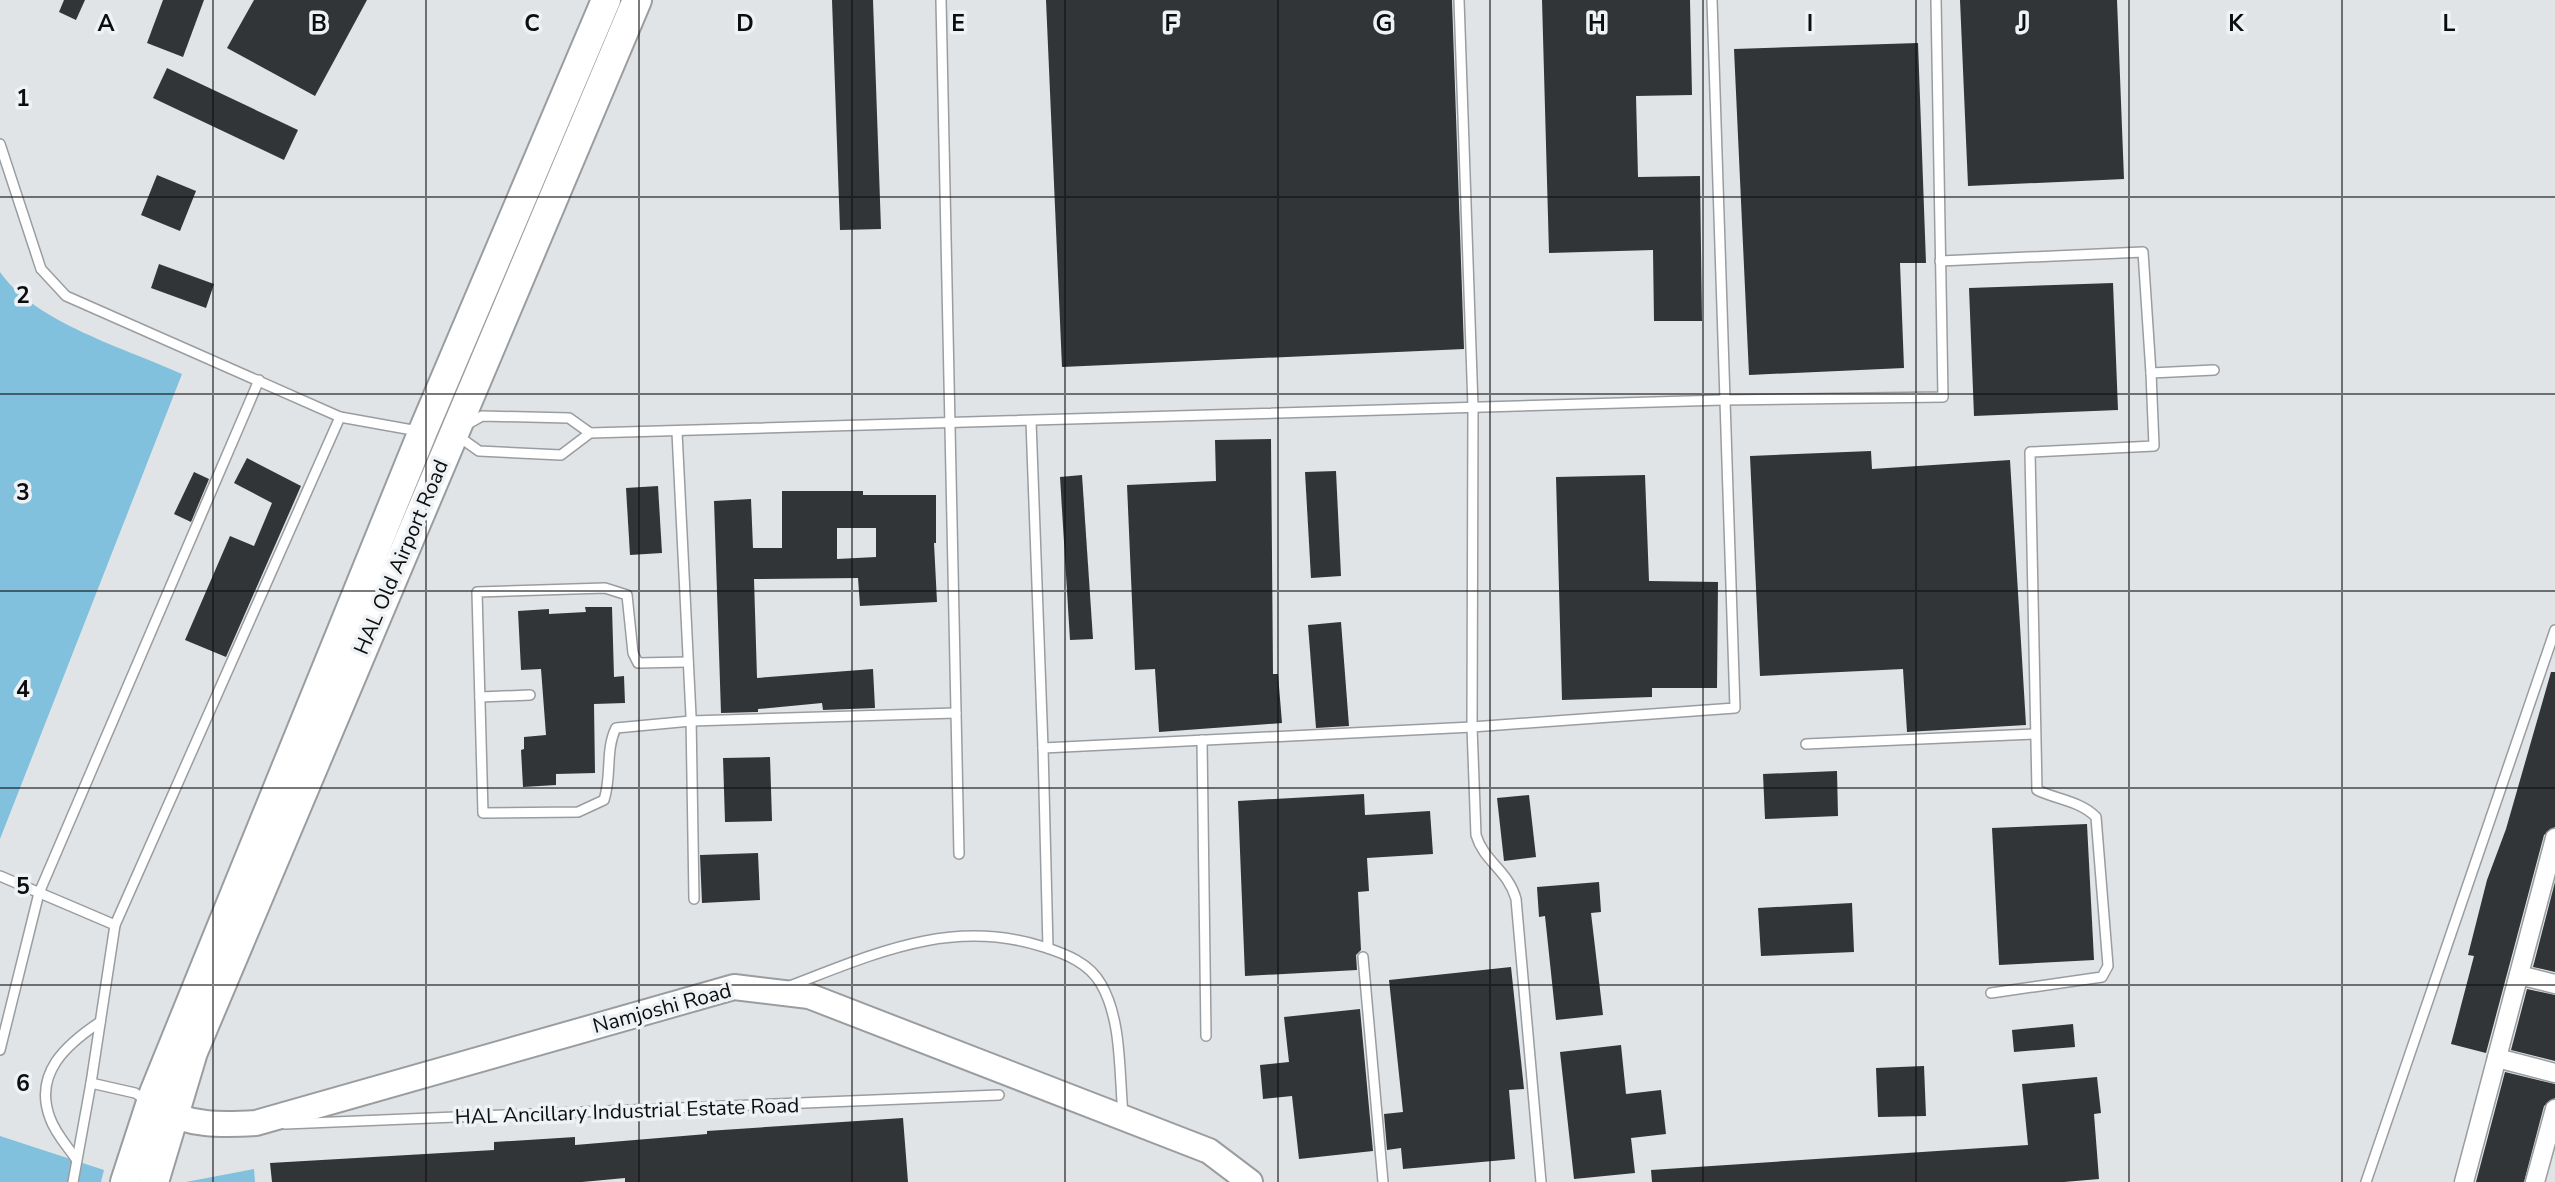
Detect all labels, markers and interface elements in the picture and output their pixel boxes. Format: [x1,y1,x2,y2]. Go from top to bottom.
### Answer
text: A [97,8,115,39]
text: B [311,8,327,39]
text: C [524,8,540,39]
text: D [736,8,754,39]
text: E [951,8,965,39]
text: F [1165,8,1178,39]
text: G [1376,8,1392,39]
text: H [1588,8,1606,39]
text: I [1807,8,1813,39]
text: J [2018,8,2027,39]
text: K [2228,8,2244,39]
text: L [2443,8,2456,39]
text: 1 [16,83,30,114]
text: 2 [16,280,30,311]
street label: HAL Old Airport Road [347,455,455,659]
text: 3 [16,477,30,508]
text: 4 [16,674,30,705]
text: 5 [16,871,30,902]
street label: Namjoshi Road [590,976,734,1040]
text: 6 [16,1068,30,1099]
street label: HAL Ancillary Industrial Estate Road [454,1091,800,1131]

